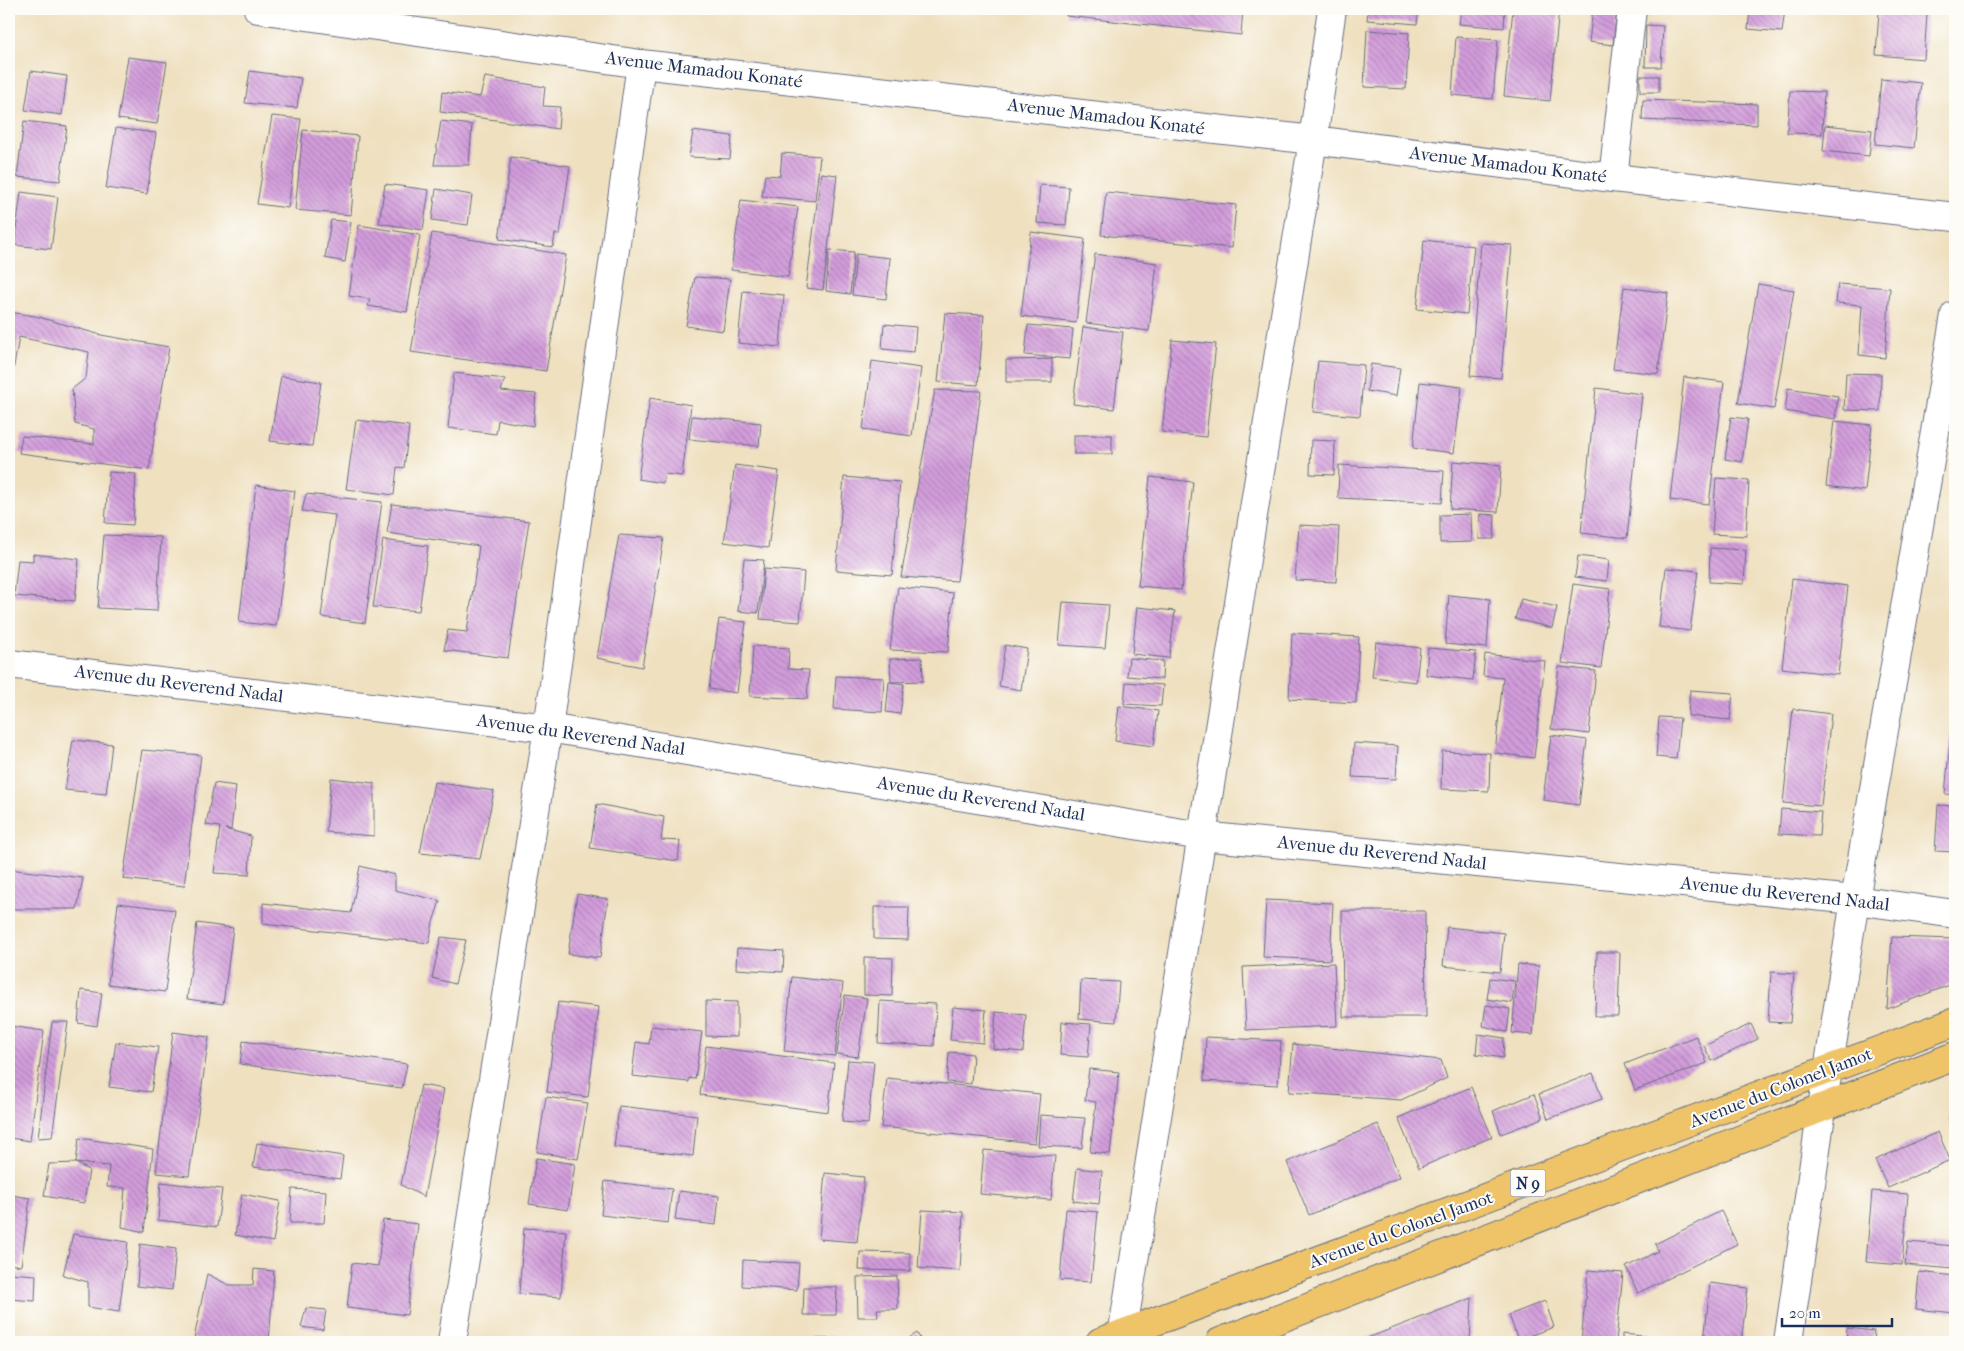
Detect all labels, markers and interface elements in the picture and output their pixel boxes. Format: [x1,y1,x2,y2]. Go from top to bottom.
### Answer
street label: Avenue Mamadou Konaté [603,47,804,93]
street label: Avenue Mamadou Konaté [1005,94,1206,140]
street label: Avenue Mamadou Konaté [1407,142,1608,188]
street label: Avenue du Reverend Nadal [72,661,285,707]
street label: Avenue du Reverend Nadal [475,710,686,760]
street label: Avenue du Reverend Nadal [875,772,1086,826]
street label: Avenue du Reverend Nadal [1275,831,1488,874]
street label: Avenue du Reverend Nadal [1678,872,1891,915]
street label: Avenue du Colonel Jamot [1686,1043,1876,1133]
road number: N 9 [1510,1170,1546,1196]
street label: Avenue du Colonel Jamot [1305,1187,1496,1273]
scale bar [1782,1296,1892,1328]
text: 20 m [1789,1304,1821,1322]

